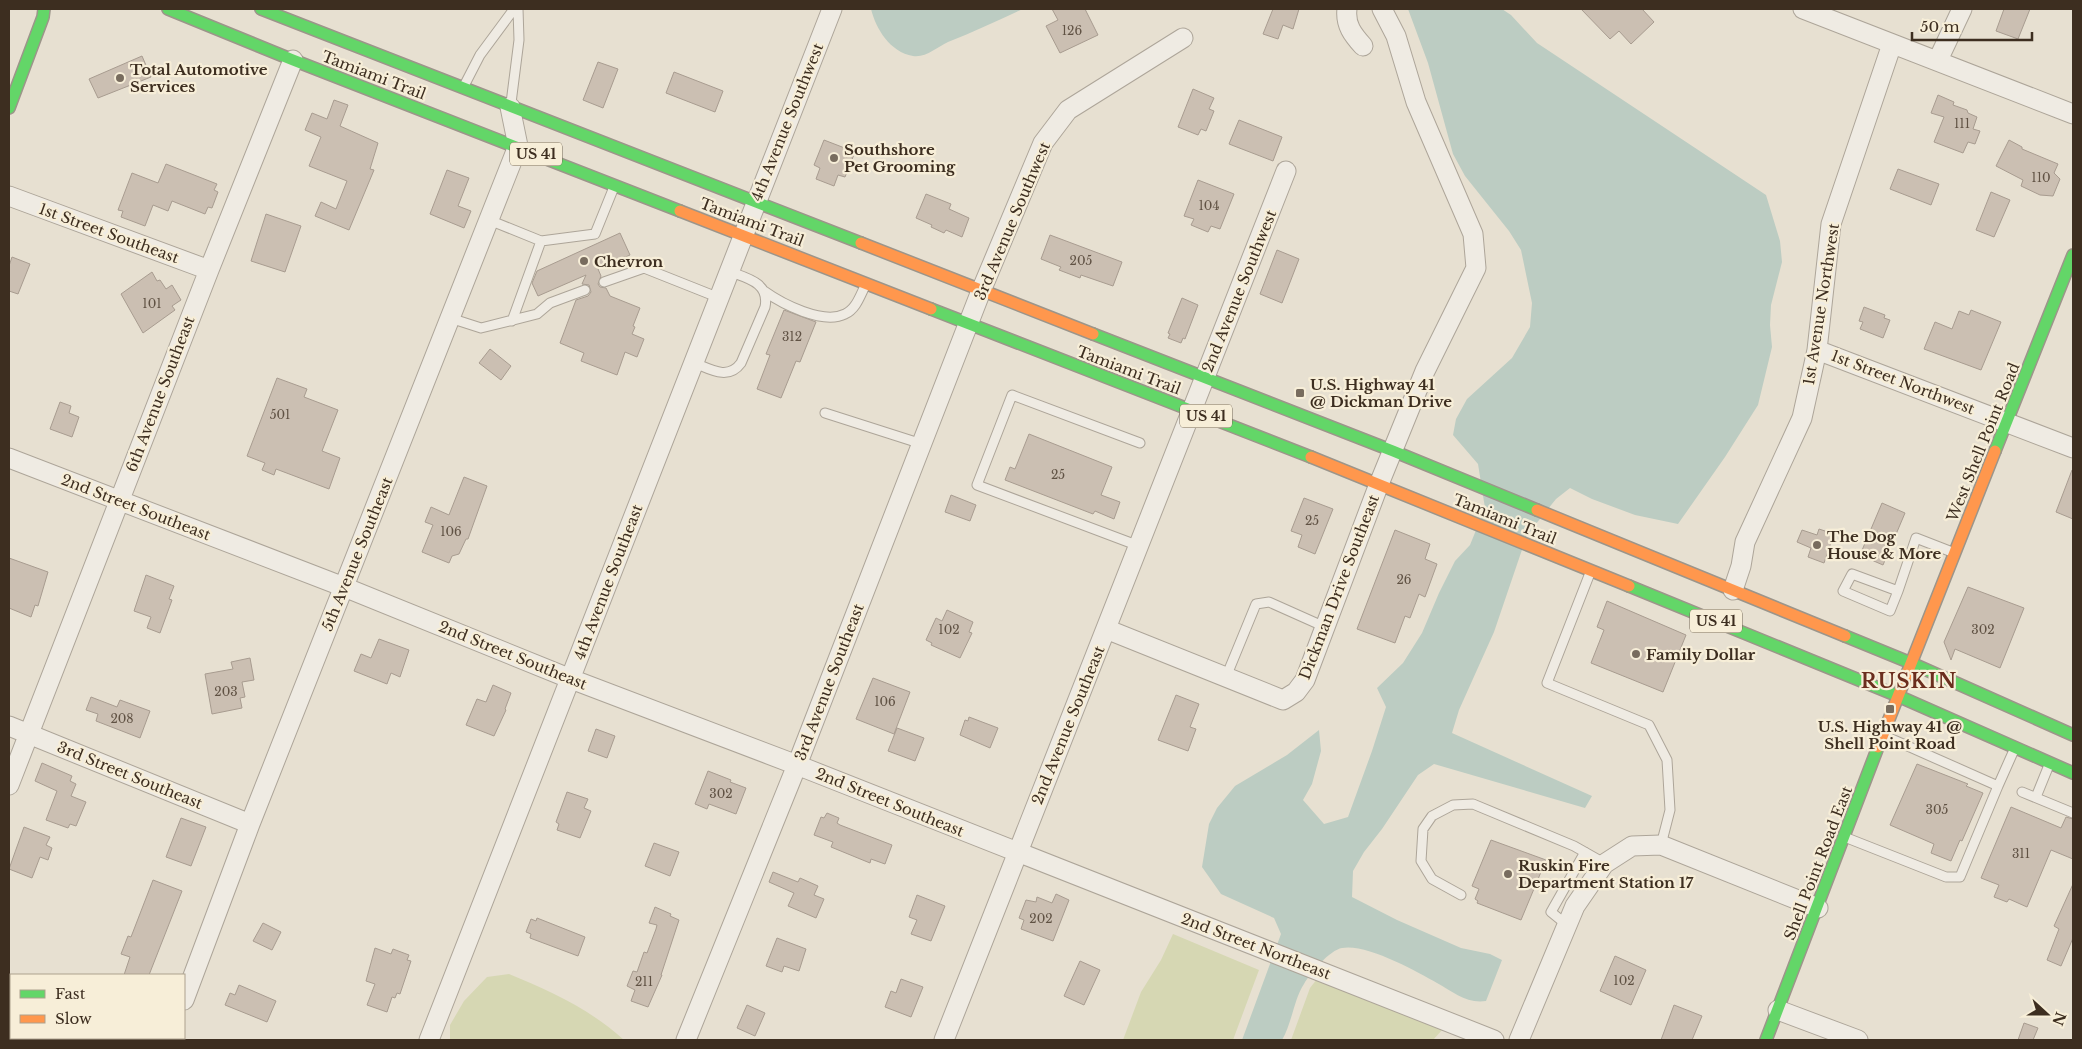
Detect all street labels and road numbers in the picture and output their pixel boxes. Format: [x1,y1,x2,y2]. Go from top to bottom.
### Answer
street label: 4th Avenue Southwest [747,40,828,204]
street label: Tamiami Trail [319,46,429,104]
street label: 3rd Avenue Southwest [970,139,1054,303]
road number: US 41 [510,142,562,166]
street label: Tamiami Trail [697,193,807,251]
street label: 1st Street Southeast [36,199,182,267]
street label: 2nd Avenue Southwest [1198,207,1280,375]
street label: 1st Avenue Northwest [1799,221,1843,386]
street label: 6th Avenue Southeast [121,313,199,475]
street label: Tamiami Trail [1074,341,1184,399]
street label: 1st Street Northwest [1829,346,1978,418]
street label: West Shell Point Road [1942,360,2024,525]
road number: US 41 [1180,404,1232,428]
street label: 2nd Street Southeast [59,470,214,544]
street label: 5th Avenue Southeast [317,474,397,634]
street label: Tamiami Trail [1451,490,1560,548]
street label: Dickman Drive Southeast [1295,491,1383,682]
street label: 4th Avenue Southeast [570,501,647,662]
street label: 3rd Avenue Southeast [790,601,868,763]
road number: US 41 [1690,610,1742,632]
street label: 2nd Street Southeast [436,617,590,694]
street label: 2nd Avenue Southeast [1027,642,1109,807]
street label: 3rd Street Southeast [55,737,206,813]
street label: 2nd Street Southeast [813,764,967,841]
street label: Shell Point Road East [1780,783,1856,943]
street label: 2nd Street Northeast [1178,909,1334,983]

